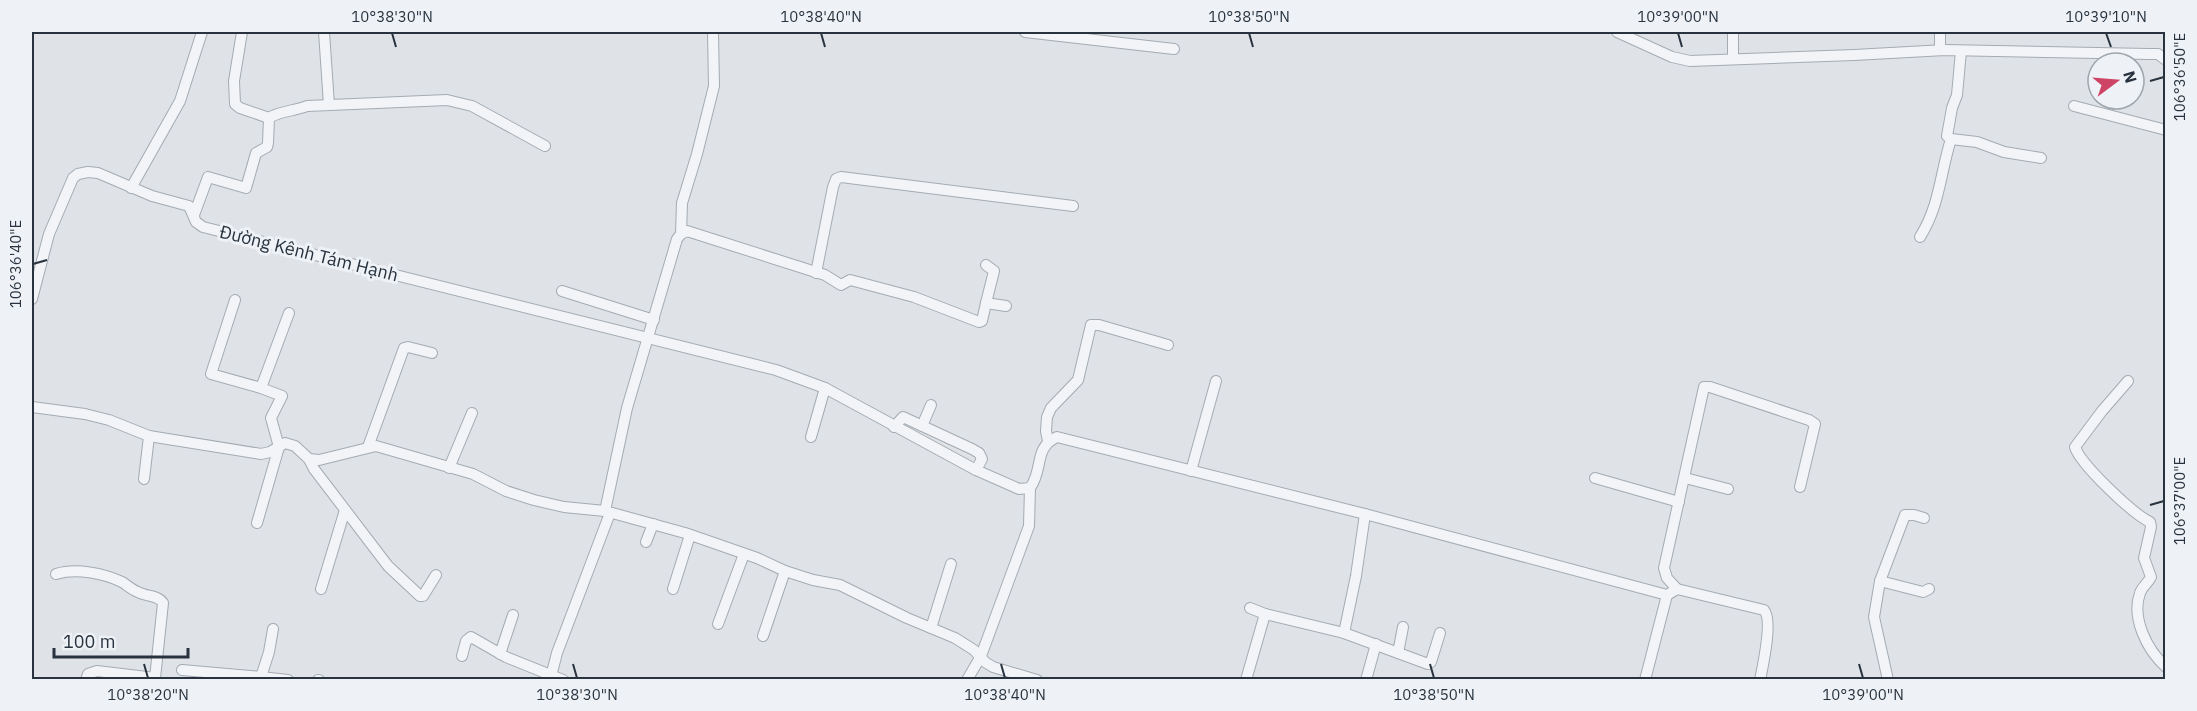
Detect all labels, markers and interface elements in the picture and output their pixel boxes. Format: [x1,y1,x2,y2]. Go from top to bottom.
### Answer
text: 10°38'30"N [351,7,433,26]
text: 10°38'40"N [780,7,862,26]
text: 10°38'50"N [1208,7,1290,26]
text: 10°39'00"N [1637,7,1719,26]
text: 10°39'10"N [2065,7,2147,26]
text: 106°36'50"E [2170,33,2189,121]
north arrow [2086,51,2146,111]
text: N [2119,69,2142,85]
text: 106°36'40"E [6,220,25,308]
street label: Đường Kênh Tám Hạnh [217,220,401,286]
text: 106°37'00"E [2170,457,2189,545]
scale bar [54,621,188,659]
text: 100 m [63,630,115,653]
text: 10°38'20"N [107,685,189,704]
text: 10°38'30"N [536,685,618,704]
text: 10°38'40"N [964,685,1046,704]
text: 10°38'50"N [1393,685,1475,704]
text: 10°39'00"N [1822,685,1904,704]

